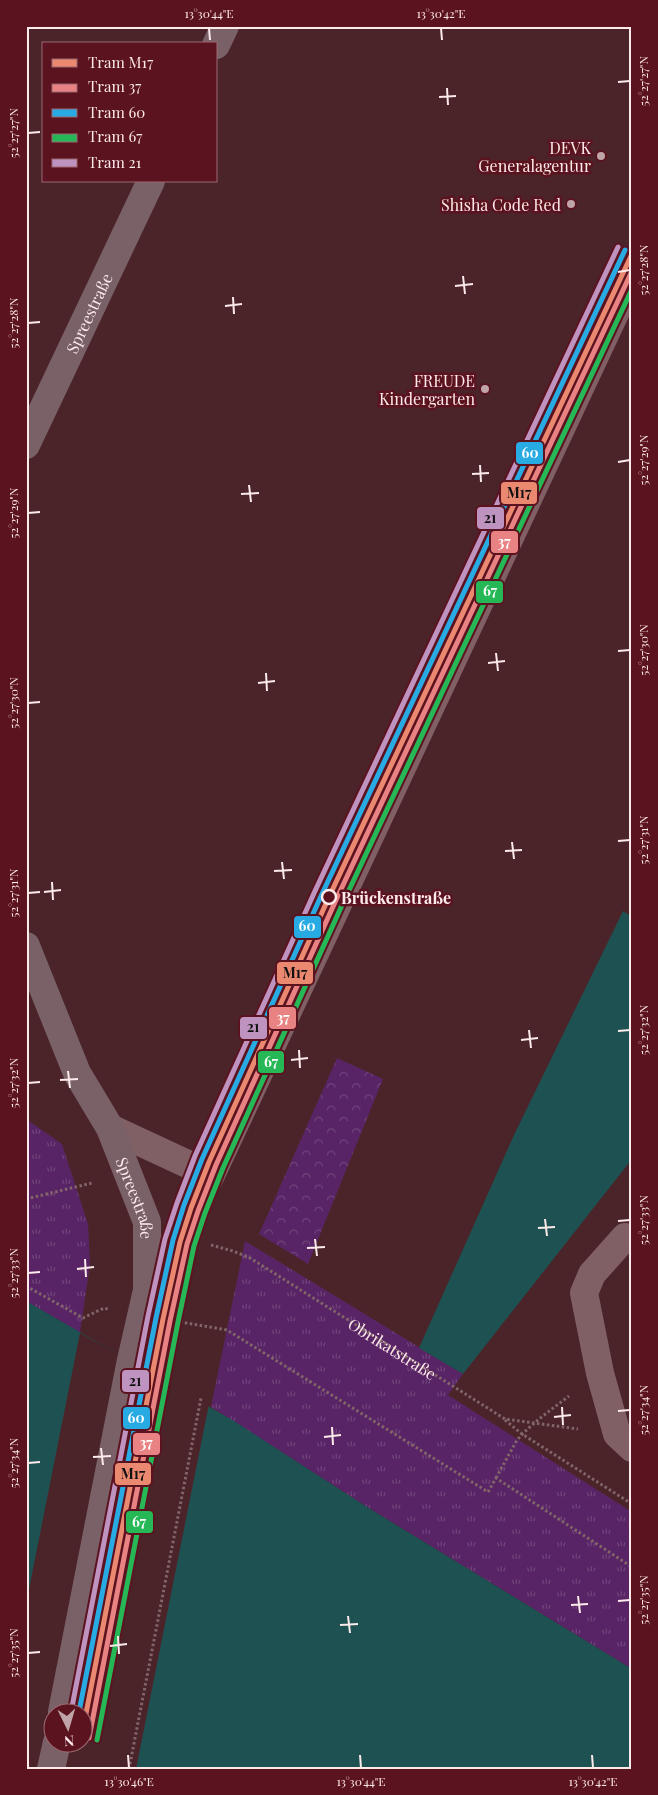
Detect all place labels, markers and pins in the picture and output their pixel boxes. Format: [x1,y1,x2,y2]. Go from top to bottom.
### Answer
place label: DEVK Generalagentur [478,137,592,176]
marker: DEVK Generalagentur [595,150,607,162]
place label: Shisha Code Red [441,194,561,215]
marker: Shisha Code Red [565,198,577,210]
place label: FREUDE Kindergarten [379,370,475,409]
marker: FREUDE Kindergarten [479,383,491,395]
place label: Brückenstraße [341,887,451,908]
marker: Brückenstraße [321,889,337,905]

